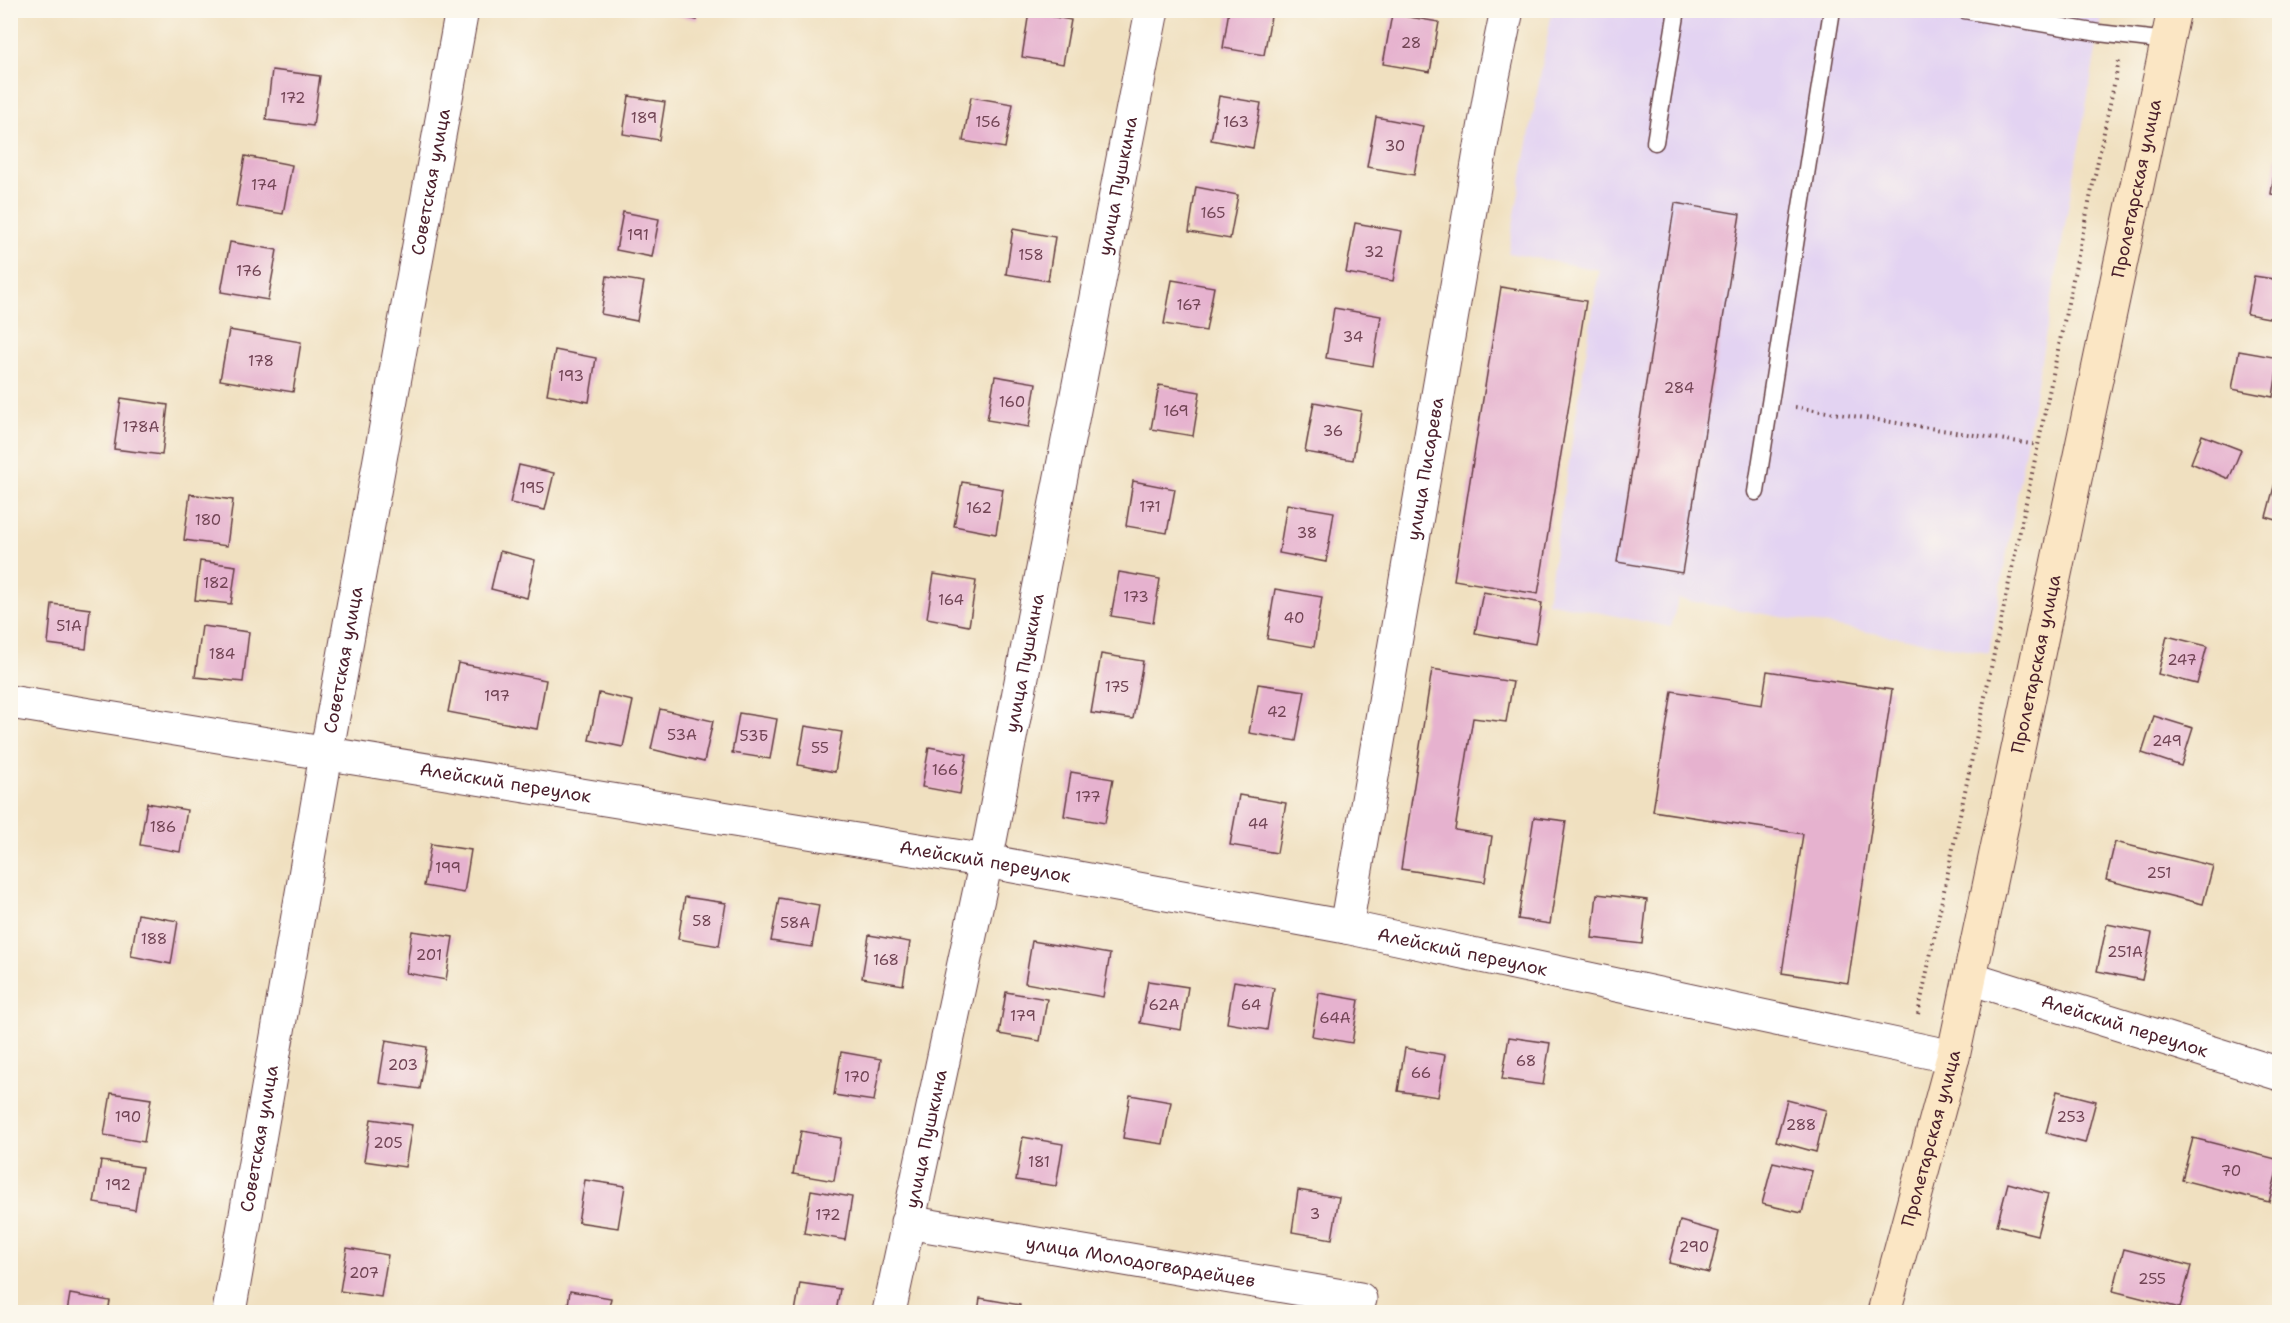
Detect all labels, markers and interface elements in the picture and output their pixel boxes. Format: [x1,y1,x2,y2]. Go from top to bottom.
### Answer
house number: 28 [1401,33,1421,53]
house number: 172 [280,88,306,108]
street label: Пролетарская улица [2106,97,2167,280]
street label: Советская улица [405,106,456,257]
house number: 189 [631,108,657,128]
house number: 156 [975,112,1001,132]
house number: 163 [1223,112,1249,132]
street label: улица Пушкина [1092,114,1143,258]
house number: 30 [1385,136,1405,156]
house number: 174 [251,175,277,195]
house number: 165 [1201,203,1225,223]
house number: 191 [627,225,649,245]
house number: 32 [1364,242,1384,262]
house number: 158 [1018,245,1044,265]
house number: 176 [236,261,262,281]
house number: 167 [1176,295,1202,315]
house number: 34 [1343,327,1363,347]
house number: 178 [248,351,274,371]
house number: 193 [558,366,584,386]
house number: 284 [1664,378,1694,398]
house number: 160 [999,392,1025,412]
street label: улица Писарева [1401,395,1449,542]
house number: 169 [1163,401,1189,421]
house number: 178А [123,417,159,437]
house number: 36 [1323,421,1343,441]
house number: 195 [519,478,545,498]
house number: 171 [1139,497,1161,517]
house number: 162 [966,498,992,518]
house number: 180 [195,510,221,530]
house number: 38 [1297,523,1317,543]
street label: Пролетарская улица [2005,572,2067,755]
house number: 182 [203,573,229,593]
street label: Советская улица [318,585,369,735]
house number: 173 [1123,587,1149,607]
house number: 164 [938,590,964,610]
street label: улица Пушкина [999,591,1050,735]
house number: 40 [1284,608,1304,628]
house number: 51А [56,616,82,636]
house number: 184 [209,644,235,664]
house number: 247 [2167,650,2197,670]
house number: 175 [1105,677,1129,697]
house number: 197 [484,686,510,706]
house number: 42 [1267,702,1287,722]
house number: 53А [667,725,697,745]
house number: 53Б [740,726,768,746]
house number: 249 [2152,731,2182,751]
house number: 55 [811,738,829,758]
street label: Алейский переулок [418,757,593,809]
house number: 166 [932,760,958,780]
house number: 177 [1075,787,1101,807]
house number: 44 [1248,814,1268,834]
house number: 186 [150,817,176,837]
street label: Алейский переулок [898,835,1073,888]
house number: 199 [435,858,461,878]
house number: 251 [2146,863,2172,883]
house number: 58 [692,911,712,931]
house number: 58А [780,913,810,933]
street label: Алейский переулок [1375,922,1550,982]
house number: 188 [141,929,167,949]
house number: 251А [2107,942,2143,962]
house number: 201 [416,945,442,965]
house number: 168 [873,950,899,970]
street label: Алейский переулок [2038,989,2212,1063]
house number: 62А [1149,995,1180,1015]
house number: 64 [1241,995,1261,1015]
house number: 179 [1010,1006,1036,1026]
house number: 64А [1319,1008,1351,1028]
street label: Пролетарская улица [1896,1048,1966,1229]
house number: 68 [1516,1051,1536,1071]
house number: 203 [388,1055,418,1075]
street label: Советская улица [235,1063,284,1214]
house number: 66 [1411,1063,1431,1083]
house number: 170 [844,1067,870,1087]
street label: улица Пушкина [900,1067,953,1211]
house number: 190 [115,1107,141,1127]
house number: 253 [2056,1107,2086,1127]
house number: 288 [1786,1115,1816,1135]
house number: 205 [373,1133,403,1153]
house number: 181 [1028,1152,1050,1172]
house number: 70 [2221,1161,2241,1181]
house number: 192 [105,1175,131,1195]
house number: 3 [1310,1204,1320,1224]
house number: 172 [815,1205,841,1225]
street label: улица Молодогвардейцев [1024,1230,1257,1293]
house number: 290 [1679,1237,1709,1257]
house number: 207 [349,1263,379,1283]
house number: 255 [2138,1269,2166,1289]

